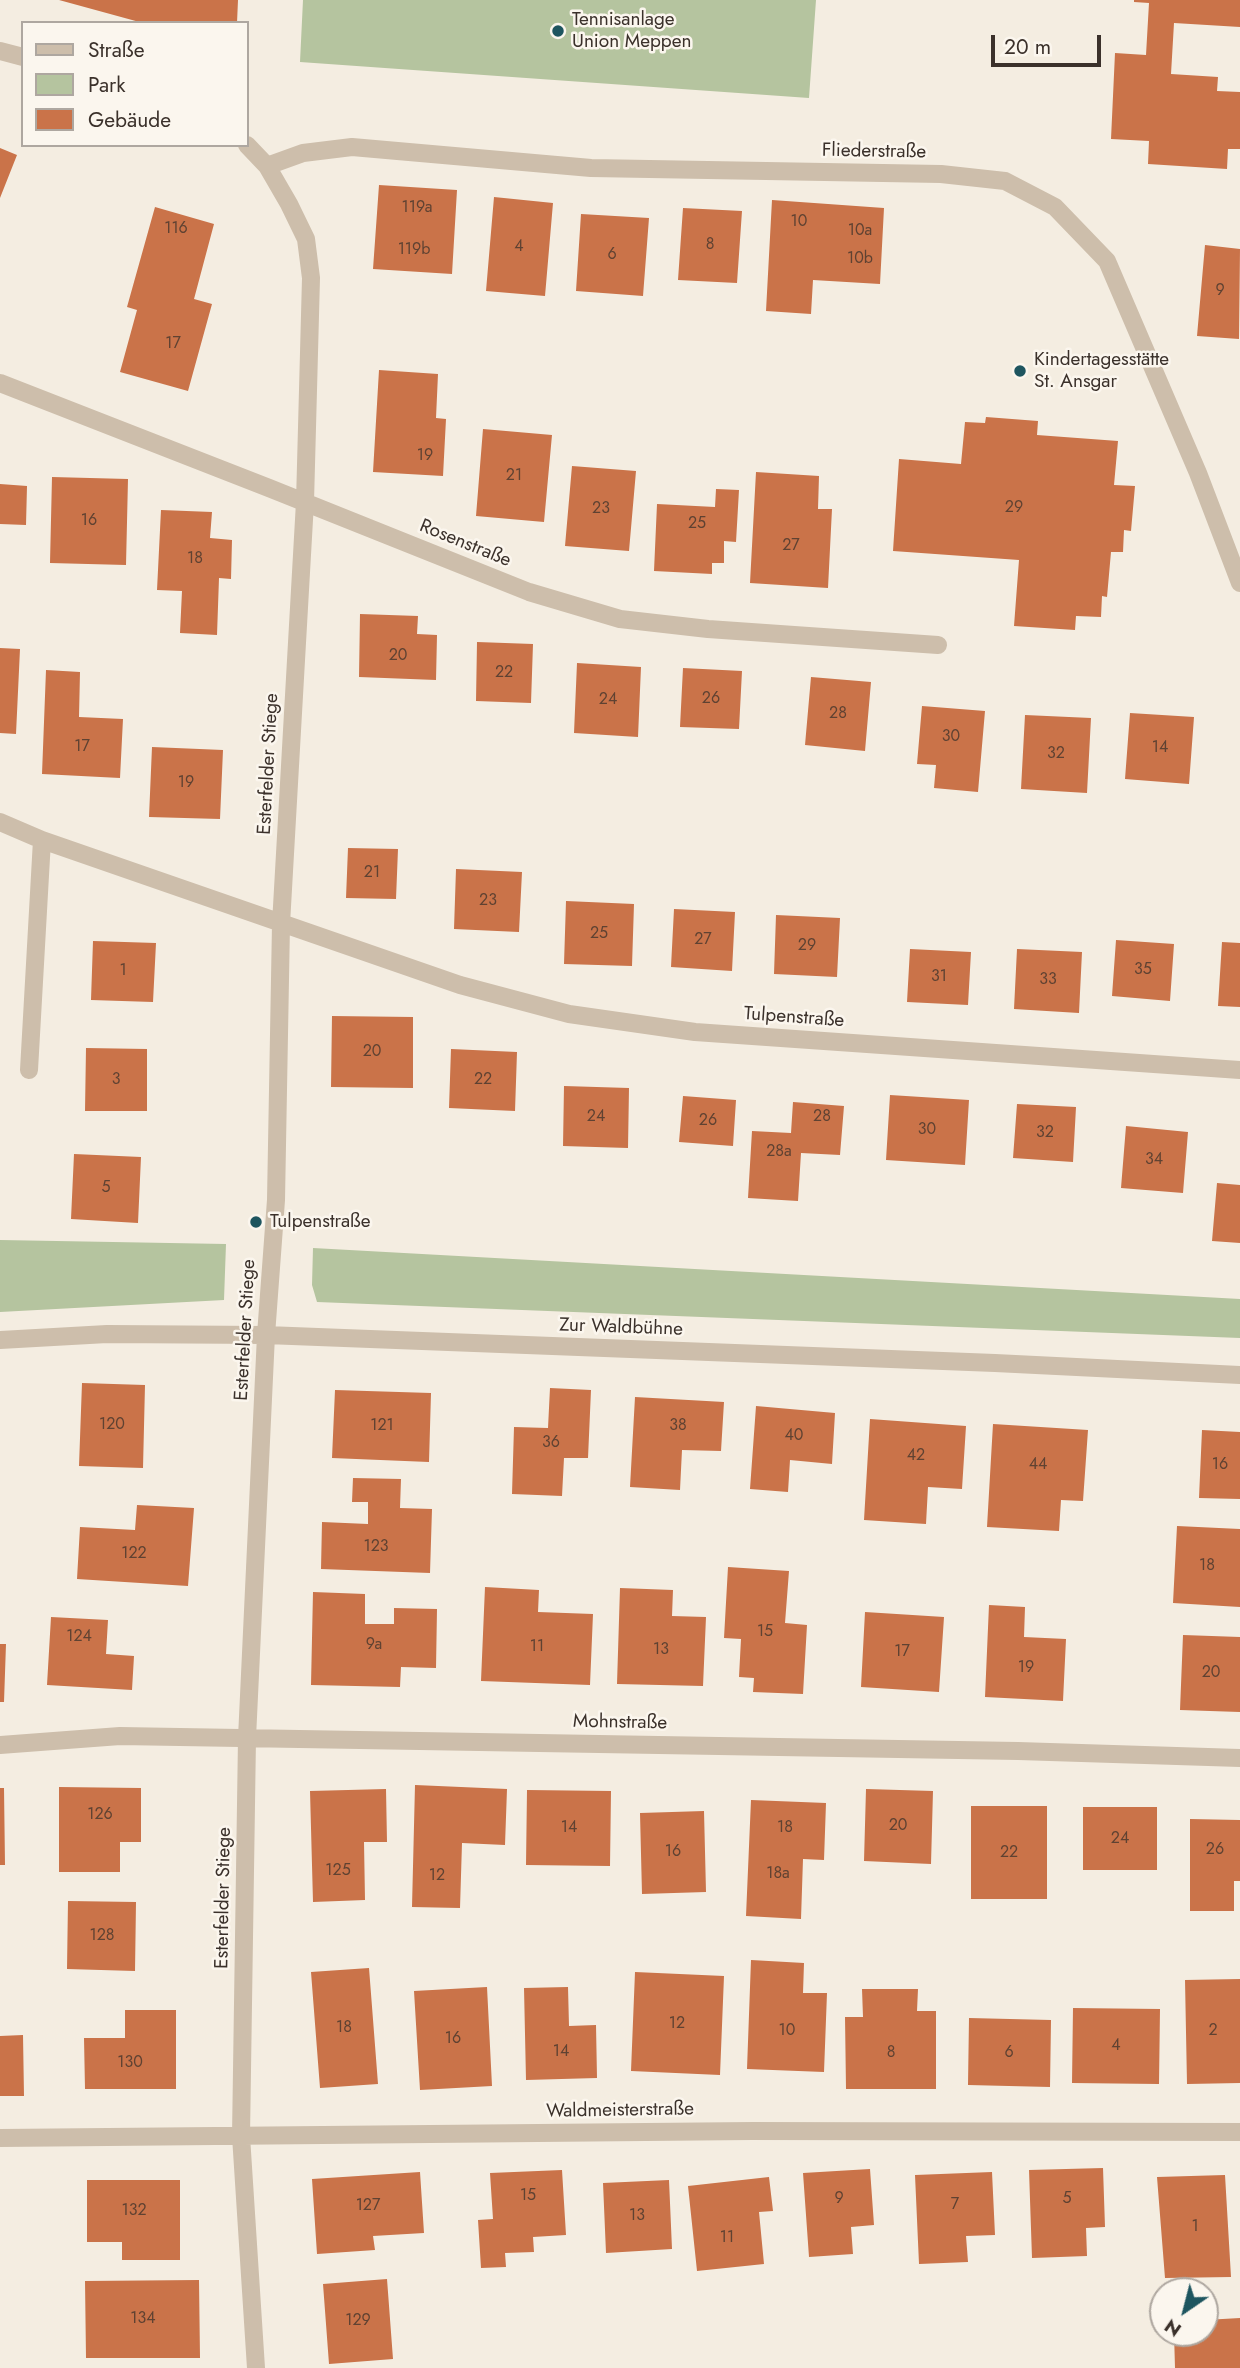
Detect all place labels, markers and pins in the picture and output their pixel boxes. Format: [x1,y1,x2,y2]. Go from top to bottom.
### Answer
place label: Tennisanlage Union Meppen [572,9,691,53]
marker: Tennisanlage Union Meppen [550,23,566,39]
place label: Kindertagesstätte St. Ansgar [1034,349,1169,393]
marker: Kindertagesstätte St. Ansgar [1012,363,1028,379]
place label: Tulpenstraße [270,1211,371,1233]
marker: Tulpenstraße [248,1214,264,1230]

